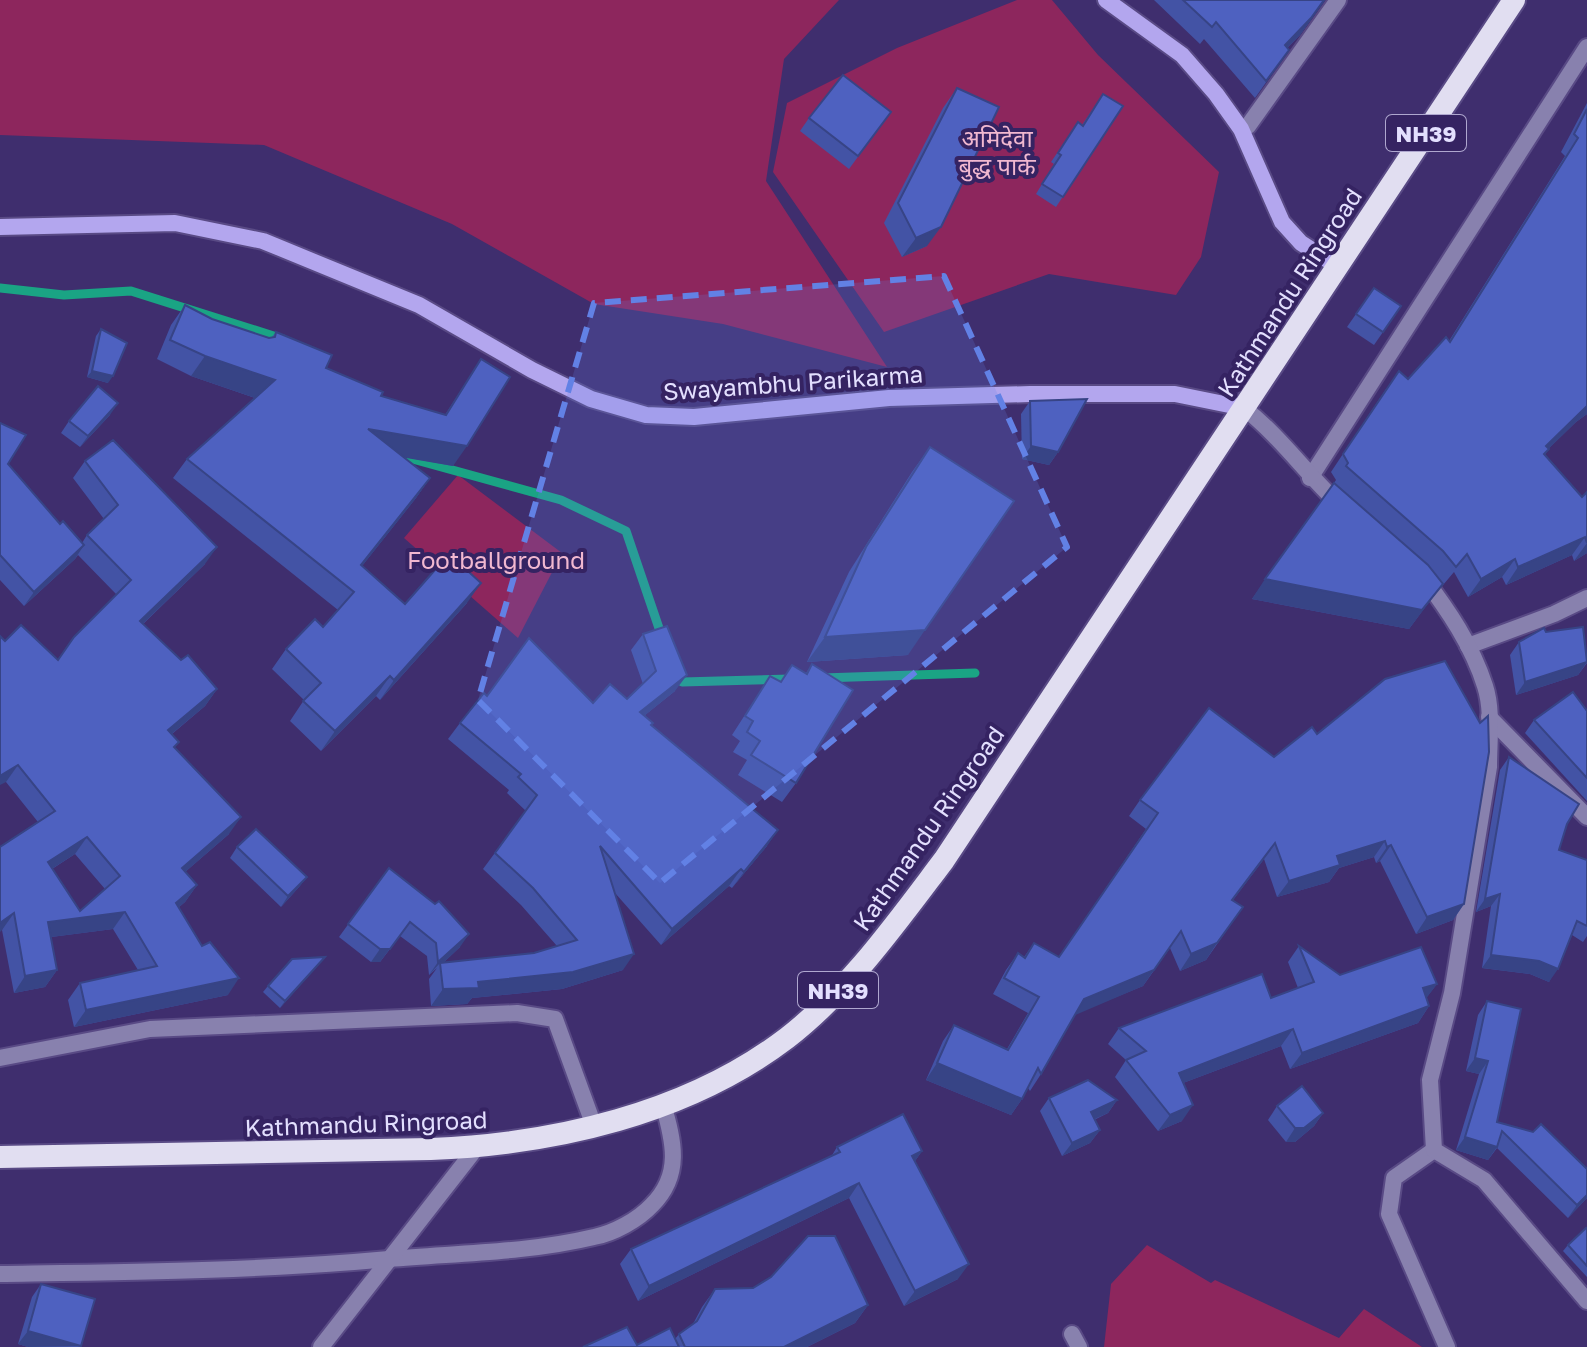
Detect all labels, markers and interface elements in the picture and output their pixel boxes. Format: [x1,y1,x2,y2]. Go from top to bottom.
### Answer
road number: NH39 [1386,115,1466,151]
park label: अमिदेवा बुद्ध पार्क [958,123,1036,182]
street label: Kathmandu Ringroad [1211,182,1367,402]
street label: Swayambhu Parikarma [662,358,924,406]
park label: Footballground [407,545,585,574]
street label: Kathmandu Ringroad [846,720,1010,936]
road number: NH39 [798,972,878,1008]
street label: Kathmandu Ringroad [244,1104,488,1142]

